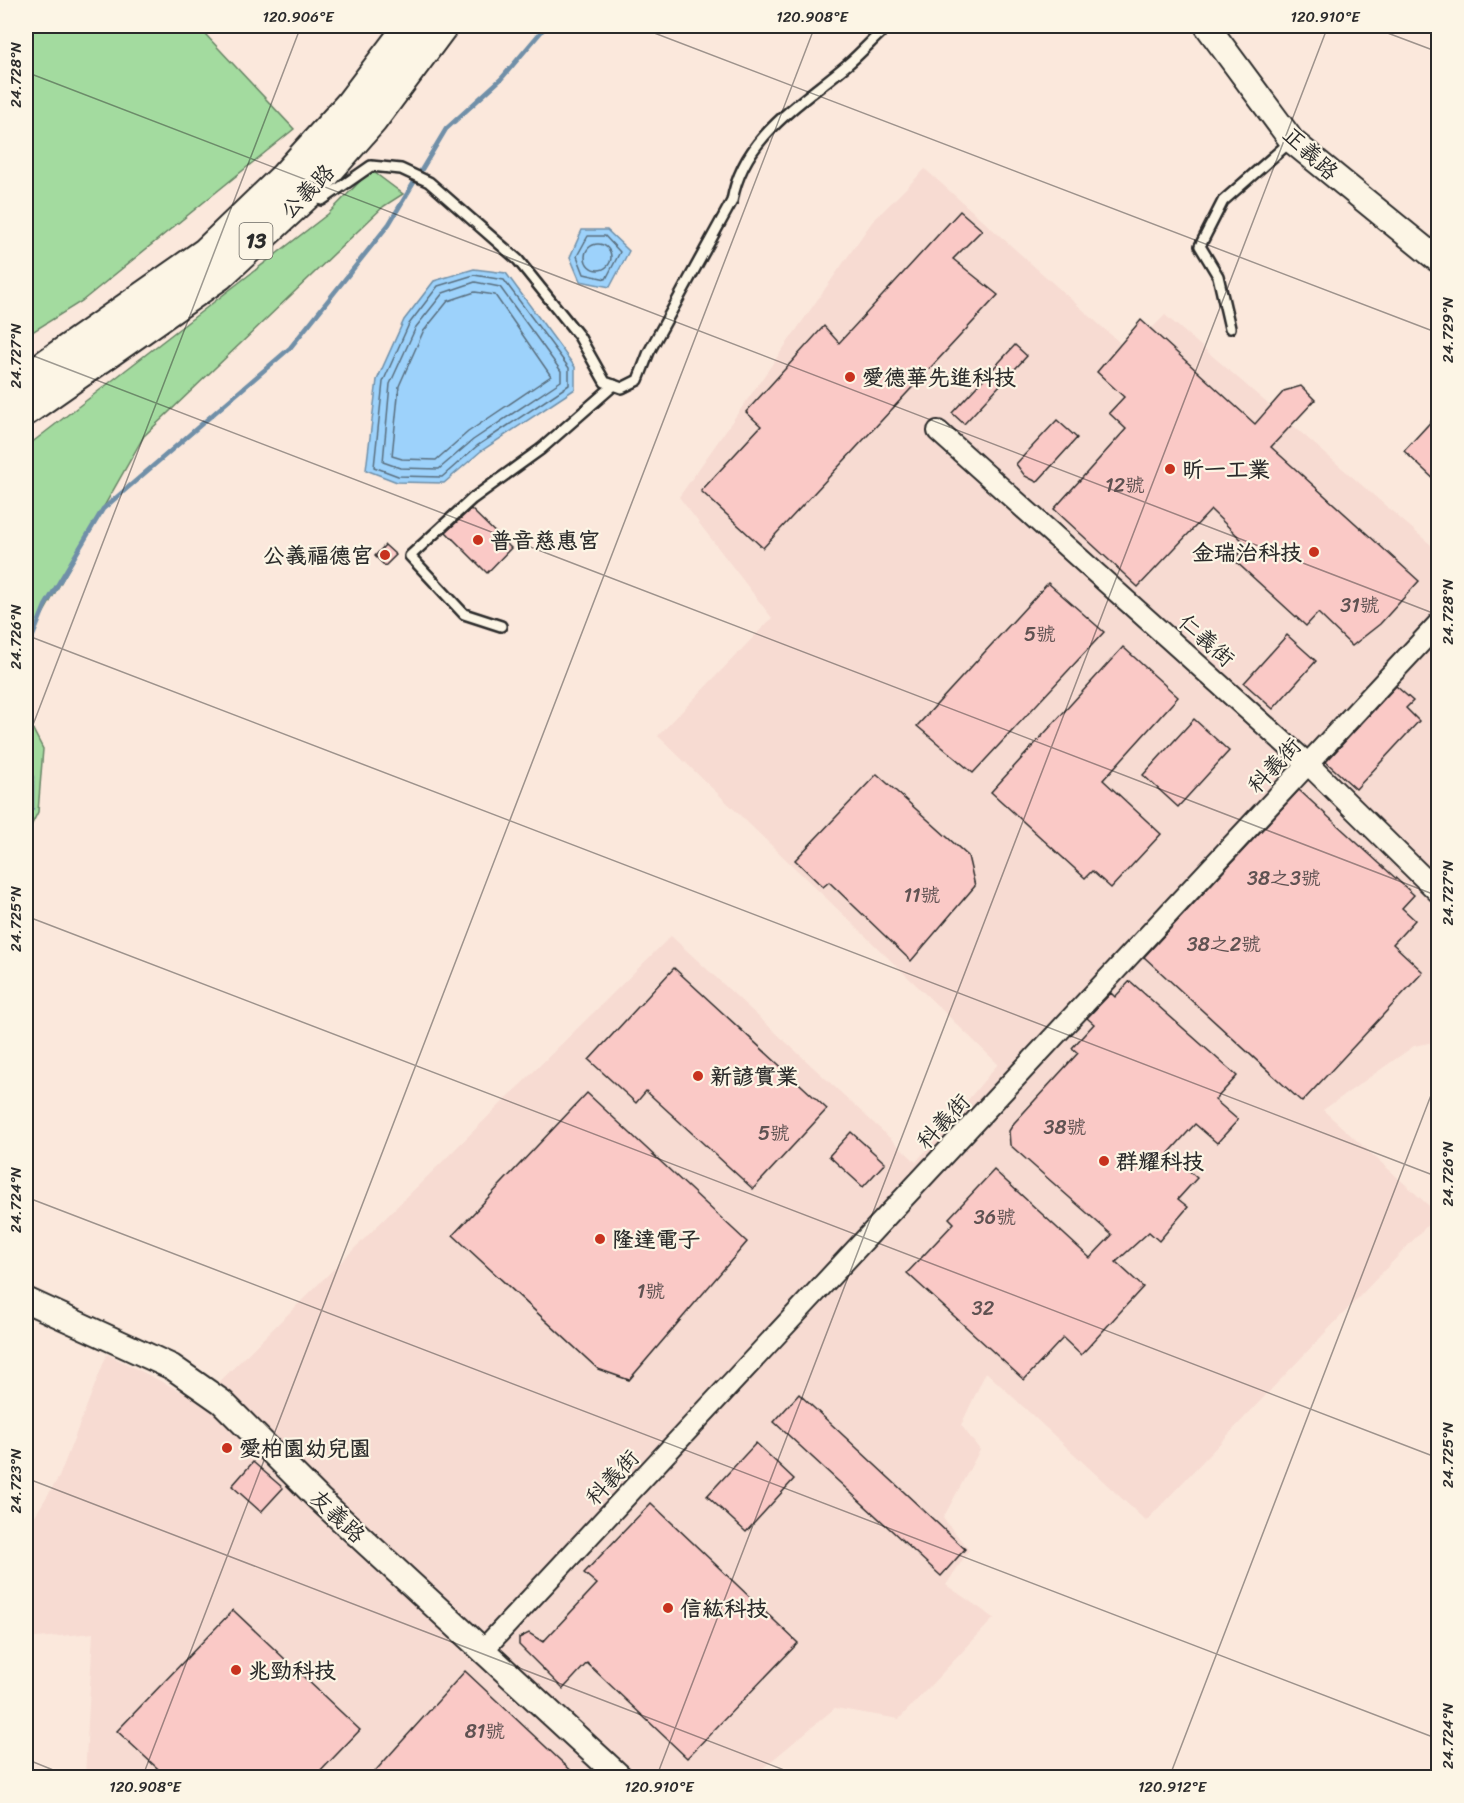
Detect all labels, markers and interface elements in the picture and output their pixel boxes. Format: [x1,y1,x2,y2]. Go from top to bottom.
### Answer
text: 120.906°E [262,4,335,30]
text: 120.908°E [776,4,849,30]
text: 120.910°E [1291,4,1361,30]
text: 24.728°N [3,42,29,108]
street label: 正義路 [1273,117,1348,190]
street label: 公義路 [270,154,344,229]
road number: 13 [240,223,272,259]
text: 24.729°N [1435,296,1461,363]
text: 24.727°N [3,323,29,389]
place label: 愛德華先進科技 [862,358,1016,397]
marker: 愛德華先進科技 [843,370,857,384]
place label: 昕一工業 [1182,450,1270,489]
marker: 昕一工業 [1163,462,1177,476]
house number: 12號 [1105,468,1145,503]
place label: 普音慈惠宮 [490,521,600,560]
marker: 普音慈惠宮 [471,533,485,547]
place label: 金瑞治科技 [1192,533,1302,572]
place label: 公義福德宮 [263,536,373,575]
marker: 金瑞治科技 [1307,545,1321,559]
marker: 公義福德宮 [378,548,392,562]
text: 24.728°N [1435,579,1461,645]
house number: 31號 [1340,588,1380,623]
text: 24.726°N [3,604,29,670]
street label: 仁義街 [1169,604,1244,677]
house number: 5號 [1024,617,1056,652]
street label: 科義街 [1238,728,1311,803]
text: 24.727°N [1435,860,1461,926]
house number: 38之3號 [1247,861,1321,896]
house number: 11號 [903,878,941,913]
text: 24.725°N [3,886,29,952]
house number: 38之2號 [1187,927,1261,962]
place label: 新諺實業 [710,1057,798,1096]
marker: 新諺實業 [691,1069,705,1083]
street label: 科義街 [907,1084,980,1159]
house number: 38號 [1043,1110,1087,1145]
house number: 5號 [758,1116,790,1151]
text: 24.726°N [1435,1141,1461,1207]
place label: 群耀科技 [1116,1142,1204,1181]
marker: 群耀科技 [1097,1154,1111,1168]
text: 24.724°N [3,1166,29,1233]
house number: 36號 [974,1200,1016,1235]
place label: 隆達電子 [612,1220,700,1259]
marker: 隆達電子 [593,1232,607,1246]
house number: 1號 [637,1274,665,1309]
house number: 32 [972,1291,995,1326]
text: 24.725°N [1435,1422,1461,1488]
place label: 愛柏園幼兒園 [239,1429,371,1468]
street label: 科義街 [576,1440,649,1515]
marker: 愛柏園幼兒園 [220,1441,234,1455]
text: 24.723°N [3,1448,29,1513]
street label: 友義路 [300,1480,375,1553]
place label: 信紘科技 [680,1589,768,1628]
marker: 信紘科技 [661,1601,675,1615]
place label: 兆勁科技 [248,1651,336,1690]
marker: 兆勁科技 [229,1663,243,1677]
text: 24.724°N [1435,1702,1461,1769]
house number: 81號 [465,1714,505,1749]
text: 120.908°E [109,1774,182,1800]
text: 120.910°E [625,1774,695,1800]
text: 120.912°E [1138,1774,1208,1800]

